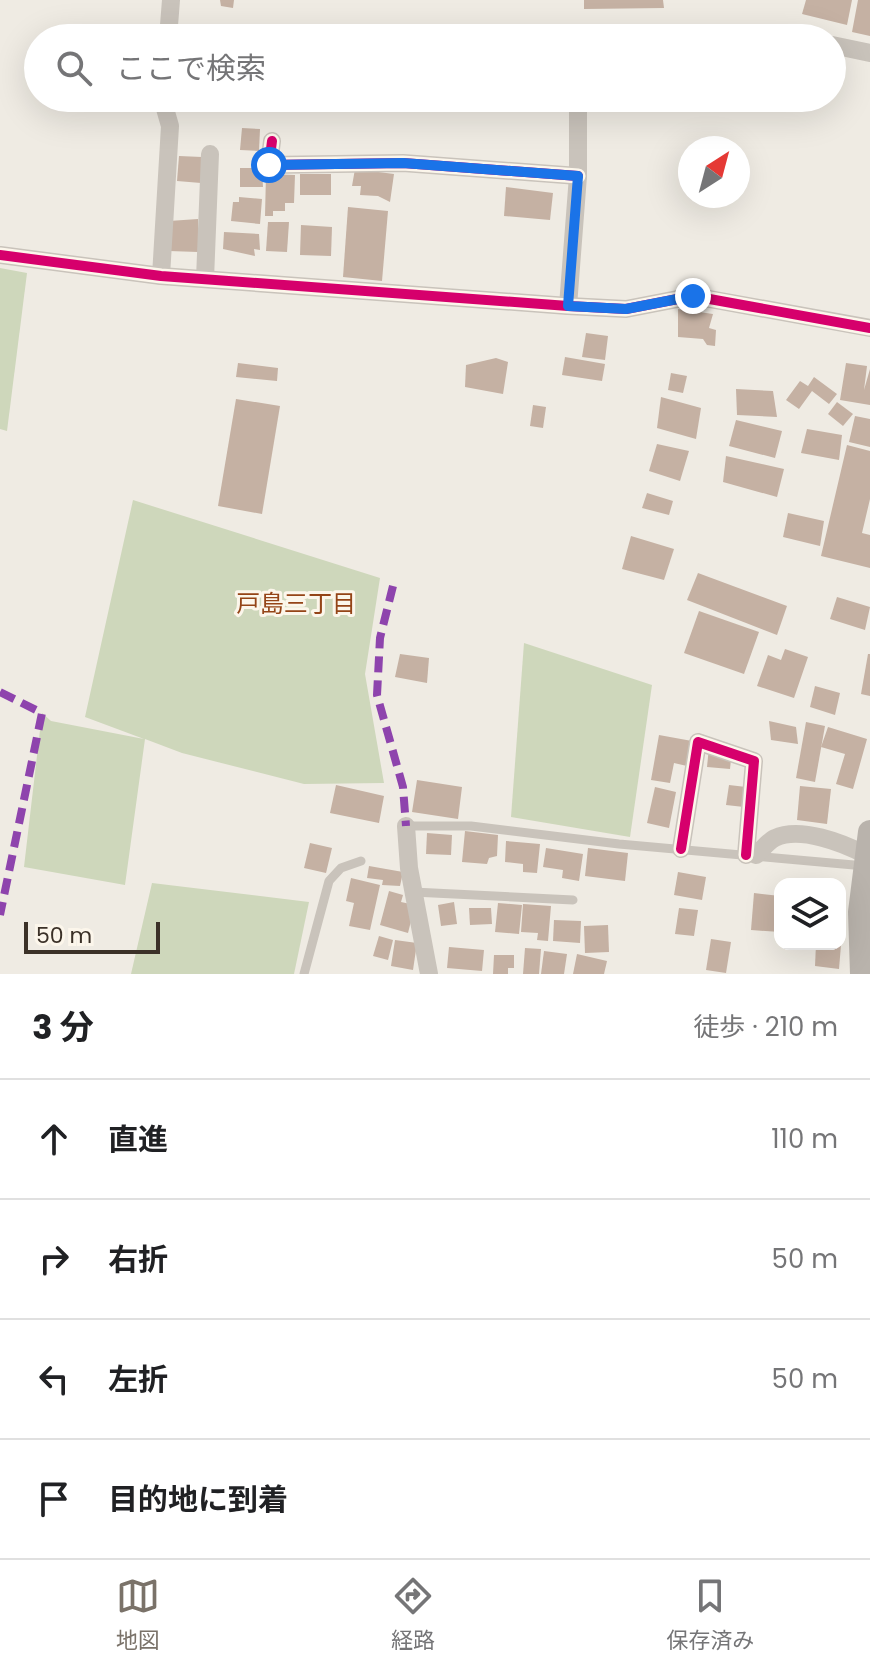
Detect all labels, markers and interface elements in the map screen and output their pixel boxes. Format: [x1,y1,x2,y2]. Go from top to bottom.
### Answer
search box [24,24,846,112]
icon: search [52,46,96,90]
text: ここで検索 [116,47,266,90]
north arrow [678,136,750,208]
route start [251,147,287,183]
route end [675,278,711,314]
district label: 戸島三丁目 [236,587,356,620]
map controls [774,878,846,950]
button: layers [774,878,846,950]
scale bar [24,918,160,954]
text: 50 m [36,920,92,951]
text: 3 分 [32,1003,94,1051]
text: 徒歩 · 210 m [693,1009,838,1045]
icon: ahead [32,1117,76,1161]
text: 直進 [108,1118,168,1161]
text: 110 m [771,1121,838,1157]
icon: right [32,1237,76,1281]
text: 右折 [108,1238,168,1281]
text: 50 m [772,1241,838,1277]
icon: left [32,1357,76,1401]
text: 左折 [108,1358,168,1401]
text: 50 m [772,1361,838,1397]
icon: arrive [32,1477,76,1521]
text: 目的地に到着 [108,1478,288,1521]
tab: 地図 [116,1574,160,1657]
tab: 経路 [391,1574,435,1657]
tab: 保存済み [666,1574,754,1657]

